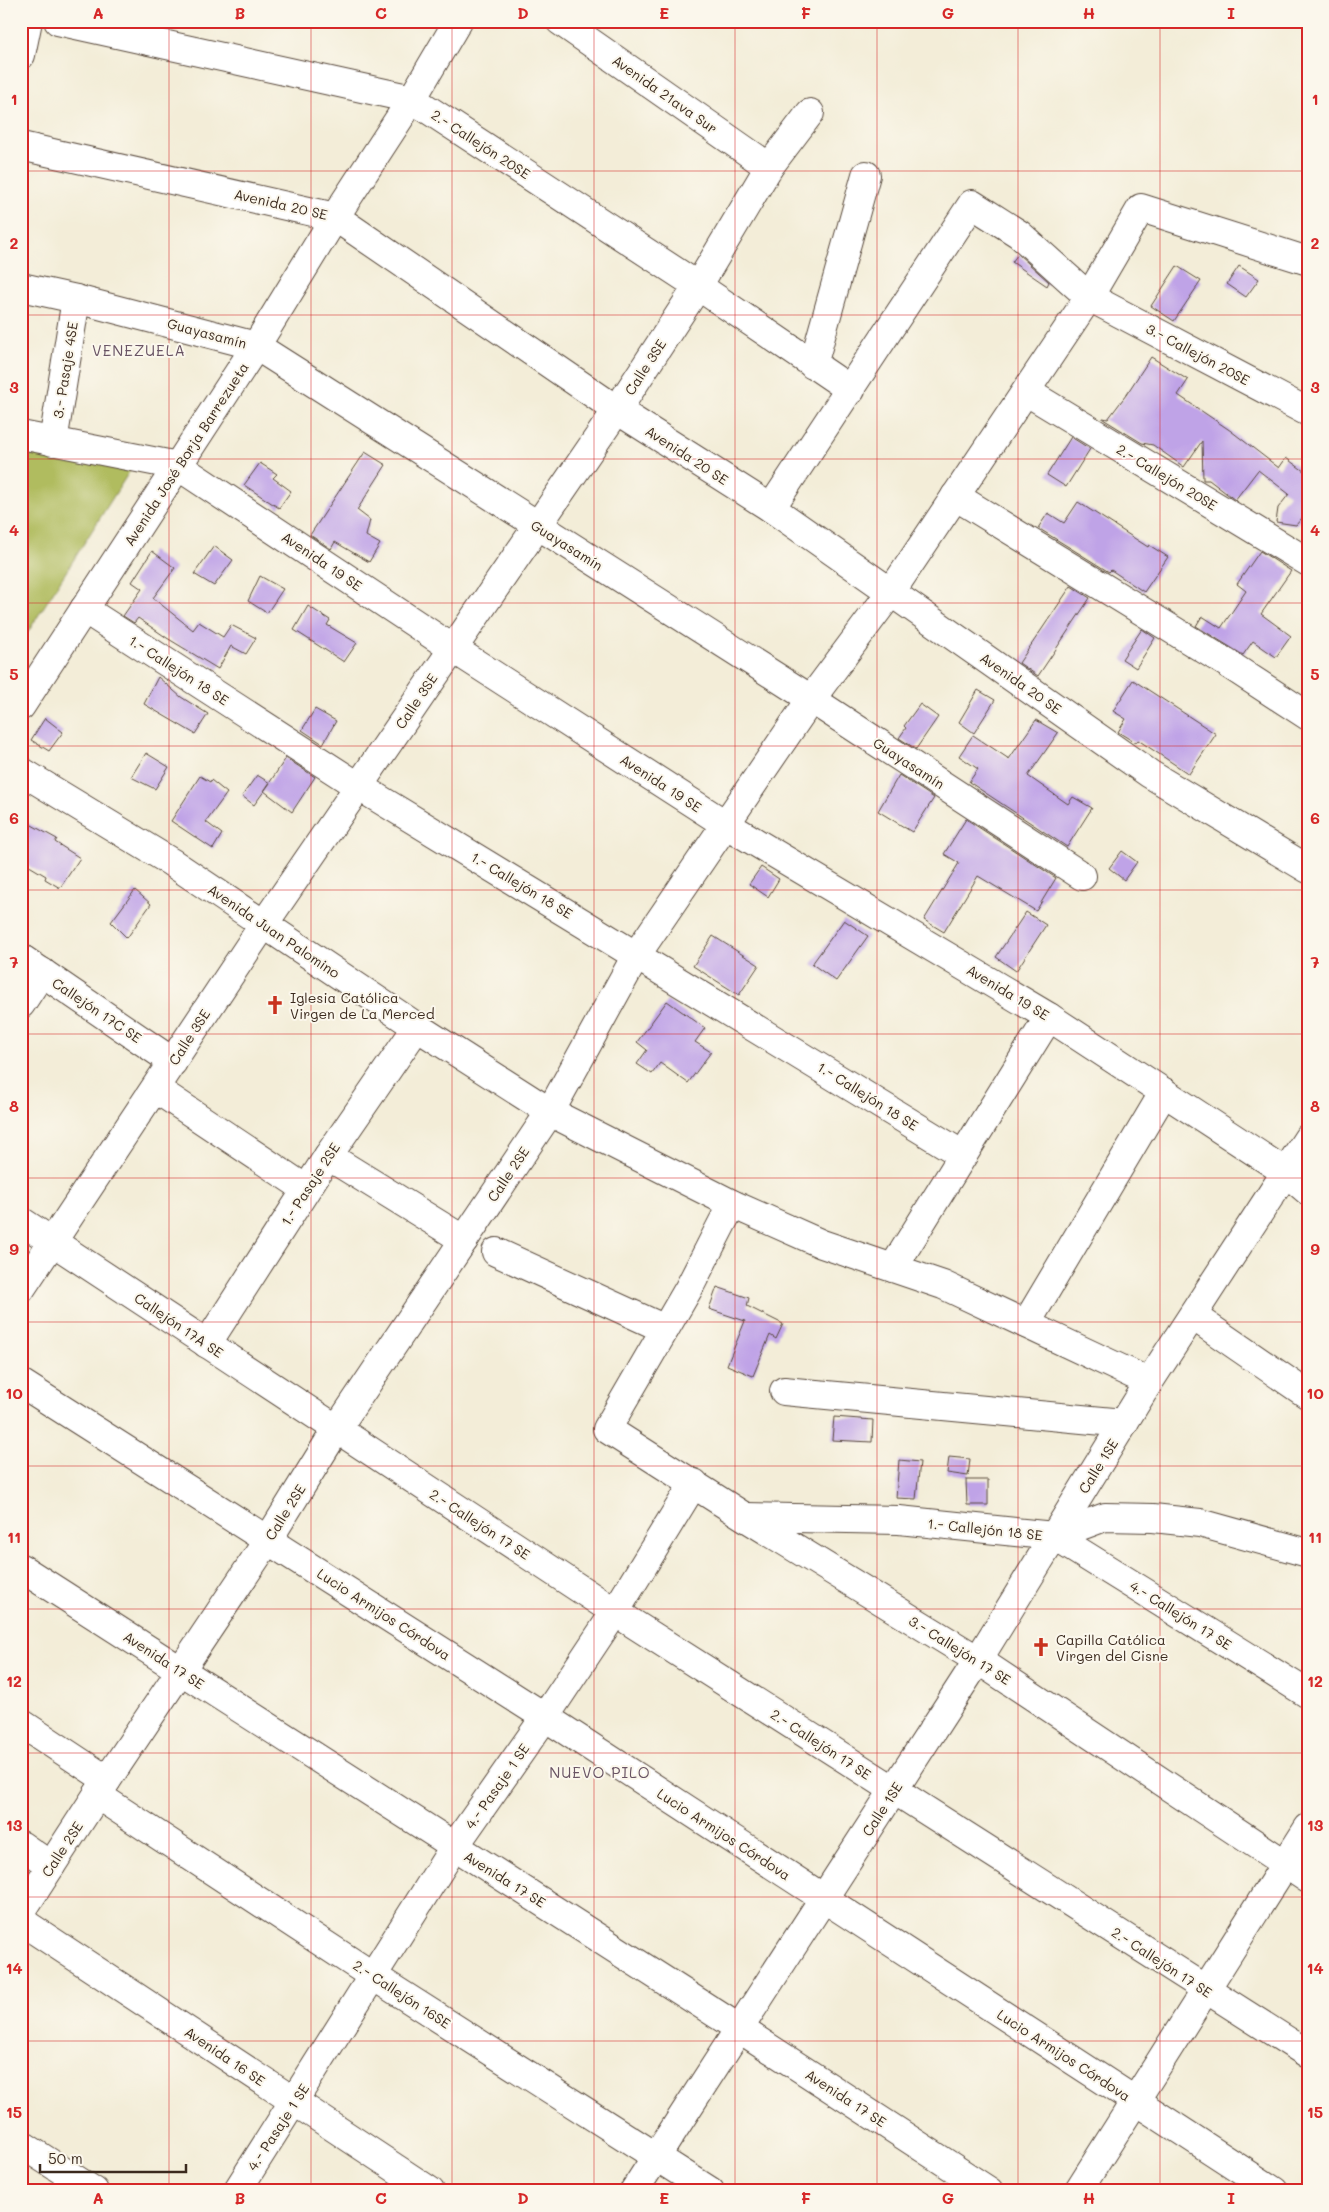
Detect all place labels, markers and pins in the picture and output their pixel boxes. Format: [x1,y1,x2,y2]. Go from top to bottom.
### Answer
place label: Iglesia Católica Virgen de La Merced [290,988,435,1023]
church icon: Iglesia Católica Virgen de La Merced [264,994,286,1016]
place label: Capilla Católica Virgen del Cisne [1056,1630,1168,1665]
church icon: Capilla Católica Virgen del Cisne [1030,1636,1052,1658]

